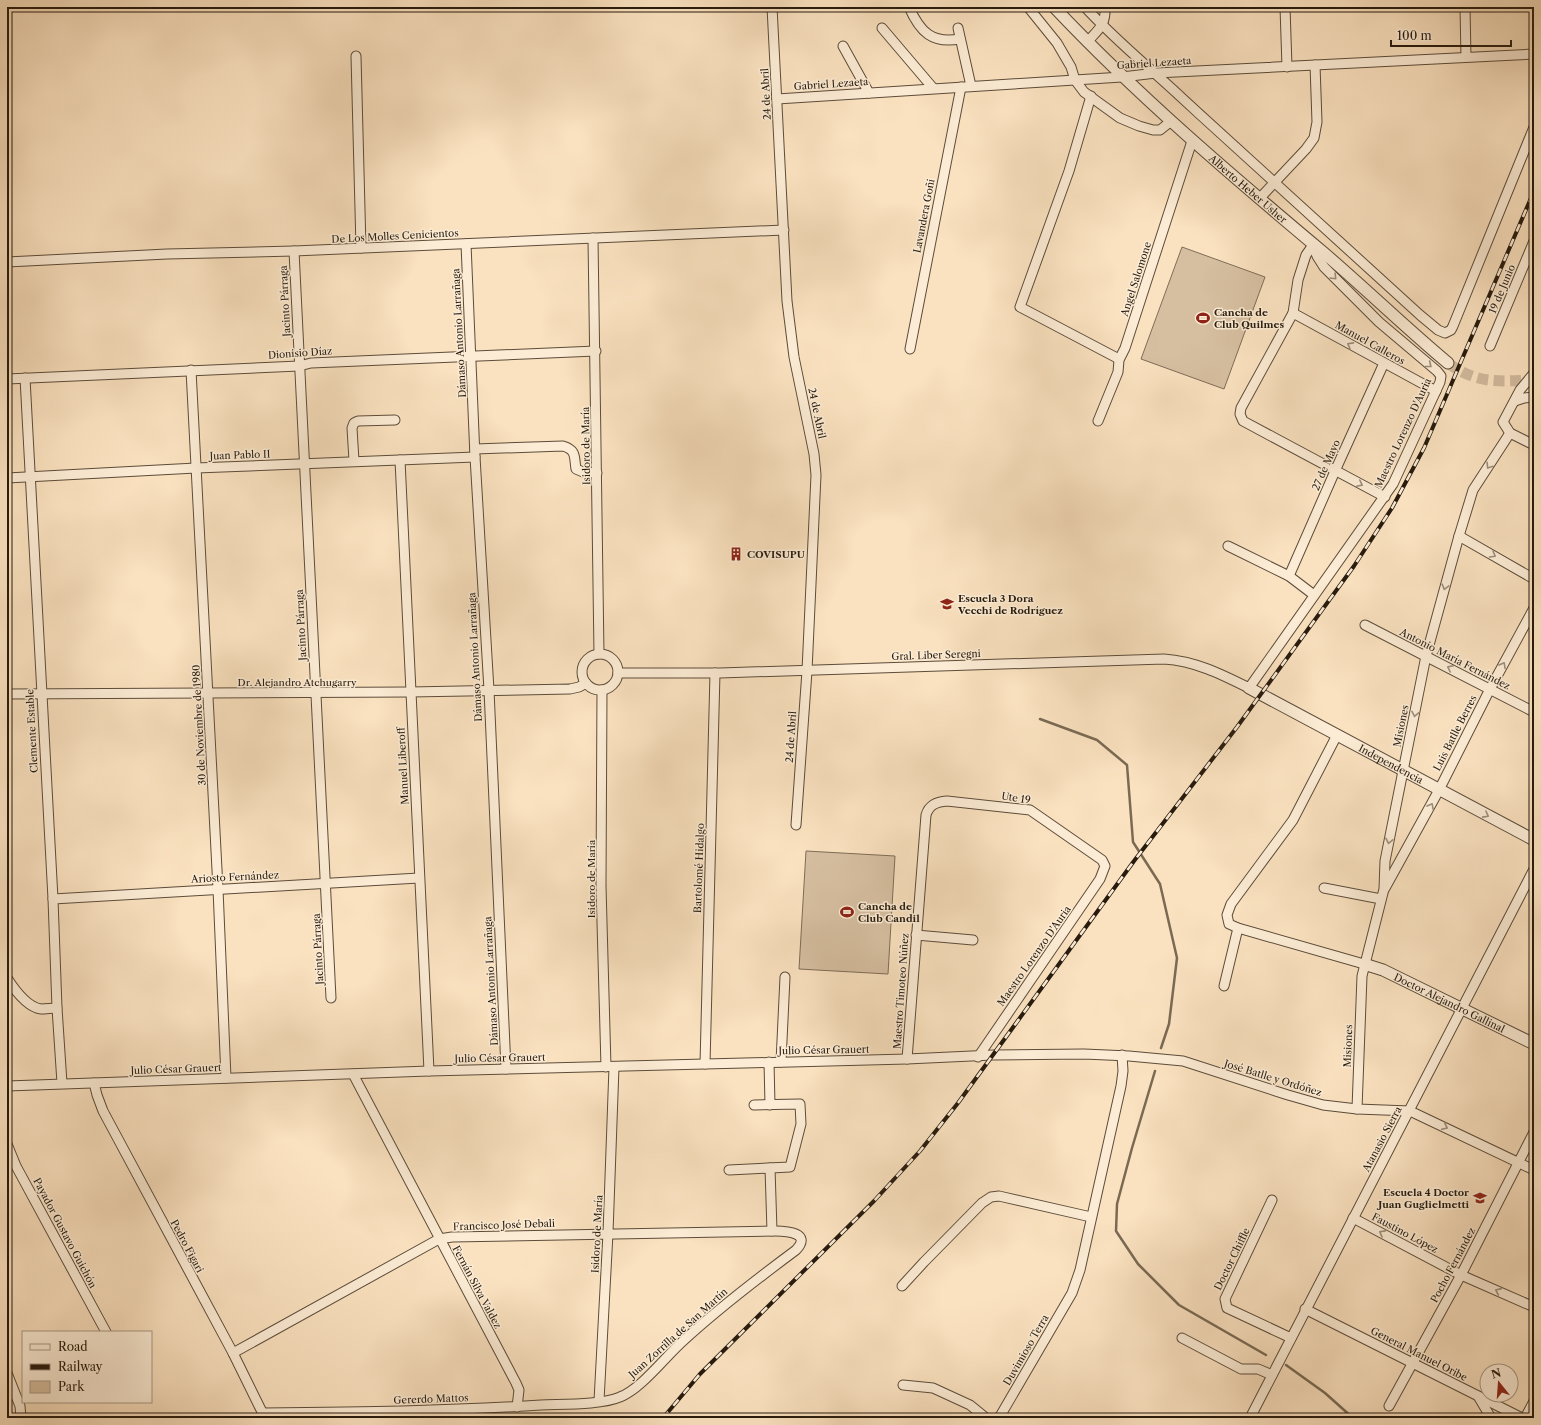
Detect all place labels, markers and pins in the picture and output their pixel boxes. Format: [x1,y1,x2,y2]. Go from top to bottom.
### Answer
place label: Cancha de Club Quilmes [1214,306,1284,331]
sports icon: Cancha de Club Quilmes [1195,310,1211,326]
building icon: COVISUPU [728,546,744,562]
place label: COVISUPU [747,548,805,561]
place label: Escuela 3 Dora Vecchi de Rodríguez [957,592,1063,617]
school or university icon: Escuela 3 Dora Vecchi de Rodríguez [939,596,955,612]
place label: Cancha de Club Candil [858,900,920,925]
sports icon: Cancha de Club Candil [839,904,855,920]
place label: Escuela 4 Doctor Juan Guglielmetti [1376,1186,1469,1211]
school or university icon: Escuela 4 Doctor Juan Guglielmetti [1472,1190,1488,1206]

